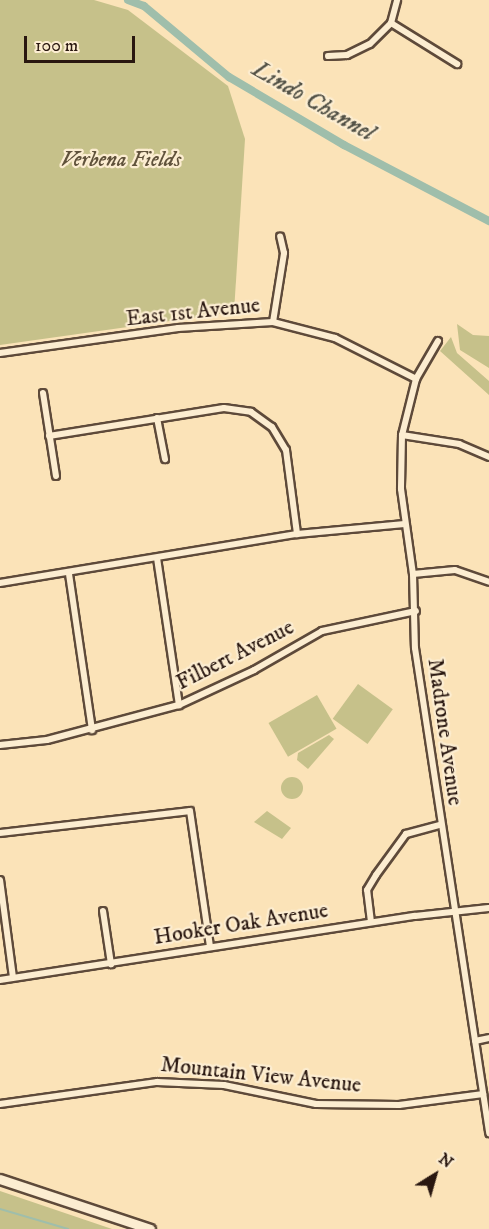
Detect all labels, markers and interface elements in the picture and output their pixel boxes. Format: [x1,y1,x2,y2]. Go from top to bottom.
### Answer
scale bar [27,24,138,62]
text: 100 m [35,35,78,57]
water label: Lindo Channel [247,55,379,149]
park label: Verbena Fields [61,147,181,173]
street label: East 1st Avenue [125,292,261,332]
street label: Filbert Avenue [172,614,298,696]
street label: Madrone Avenue [422,657,468,807]
street label: Hooker Oak Avenue [152,897,330,951]
street label: Mountain View Avenue [159,1051,363,1099]
north arrow [405,1145,465,1205]
text: N [435,1149,457,1173]

